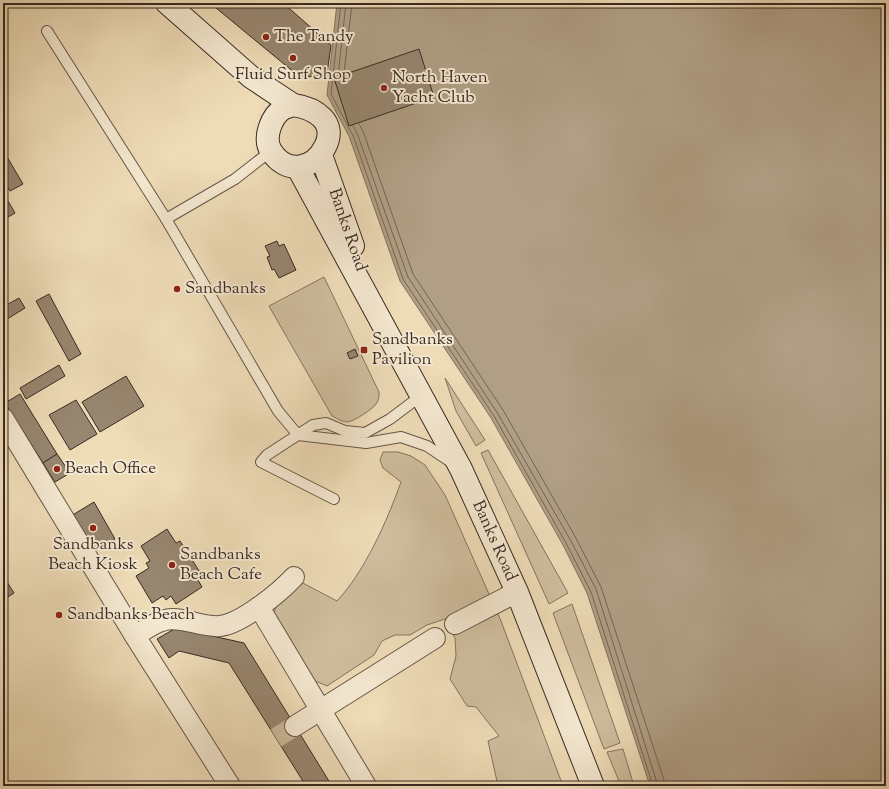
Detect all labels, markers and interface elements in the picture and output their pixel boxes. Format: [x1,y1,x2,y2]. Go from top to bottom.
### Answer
place label: The Tandy [274,25,354,49]
marker: The Tandy [261,32,271,42]
marker: Fluid Surf Shop [288,53,298,63]
place label: Fluid Surf Shop [235,63,351,87]
place label: North Haven Yacht Club [392,66,488,110]
marker: North Haven Yacht Club [379,83,389,93]
street label: Banks Road [322,185,373,275]
place label: Sandbanks [185,277,266,301]
marker: Sandbanks [172,284,182,294]
place label: Sandbanks Pavilion [372,328,453,372]
marker: Sandbanks Pavilion [359,345,369,355]
place label: Beach Office [65,457,156,481]
marker: Beach Office [52,464,62,474]
street label: Banks Road [465,497,523,586]
marker: Sandbanks Beach Kiosk [88,523,98,533]
place label: Sandbanks Beach Kiosk [48,533,138,577]
place label: Sandbanks Beach Cafe [180,543,262,587]
marker: Sandbanks Beach Cafe [167,560,177,570]
place label: Sandbanks Beach [67,603,195,627]
marker: Sandbanks Beach [54,610,64,620]

